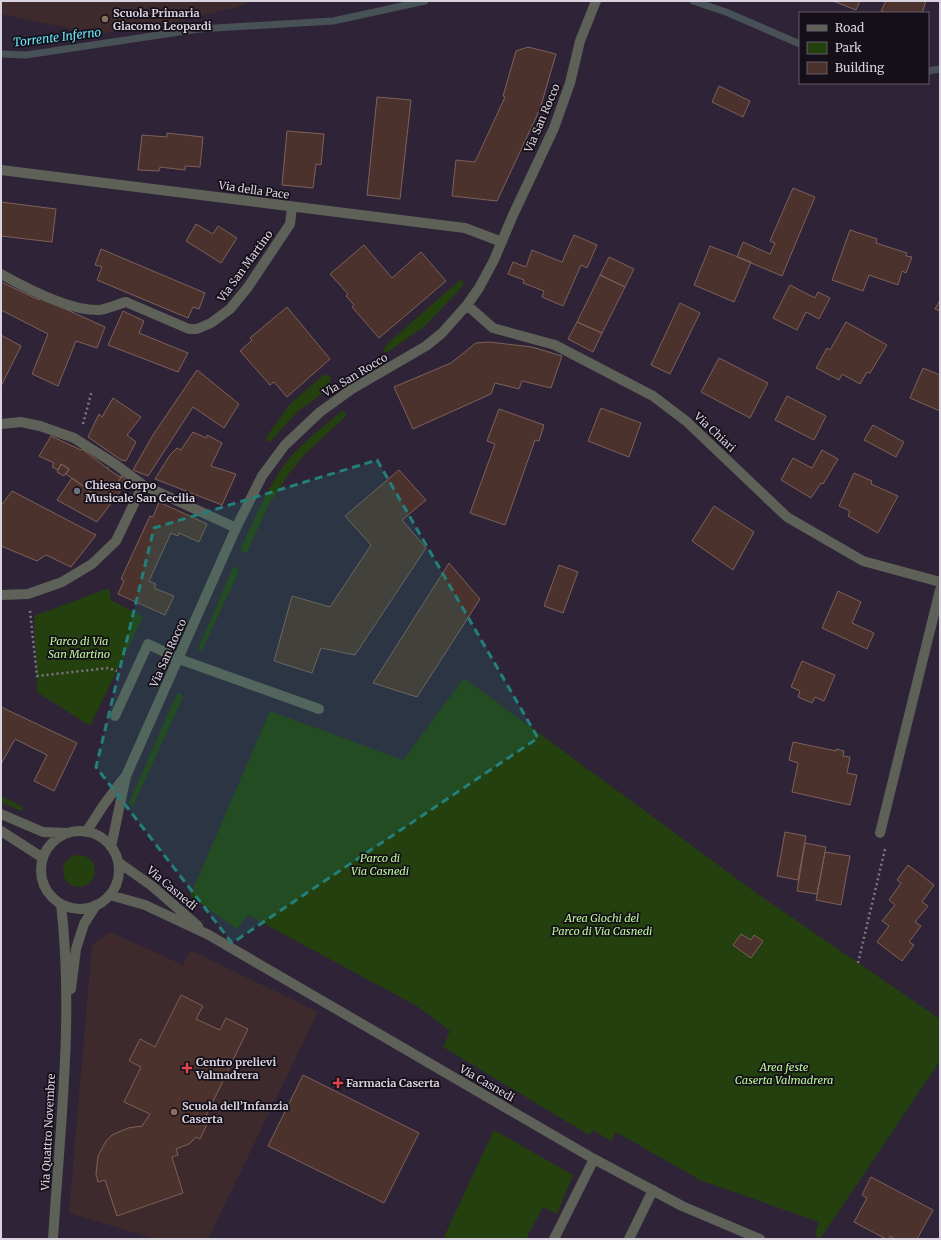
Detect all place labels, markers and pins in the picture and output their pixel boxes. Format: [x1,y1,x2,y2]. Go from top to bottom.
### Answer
place label: Scuola Primaria Giacomo Leopardi [113,6,212,33]
marker: Scuola Primaria Giacomo Leopardi [100,14,110,24]
place label: Chiesa Corpo Musicale San Cecilia [85,478,195,505]
marker: Chiesa Corpo Musicale San Cecilia [72,486,82,496]
place label: Centro prelievi Valmadrera [195,1055,276,1082]
marker: Centro prelievi Valmadrera [181,1062,193,1074]
place label: Farmacia Caserta [346,1076,440,1090]
marker: Farmacia Caserta [333,1078,343,1088]
place label: Scuola dell’Infanzia Caserta [182,1099,289,1126]
marker: Scuola dell’Infanzia Caserta [169,1107,179,1117]

